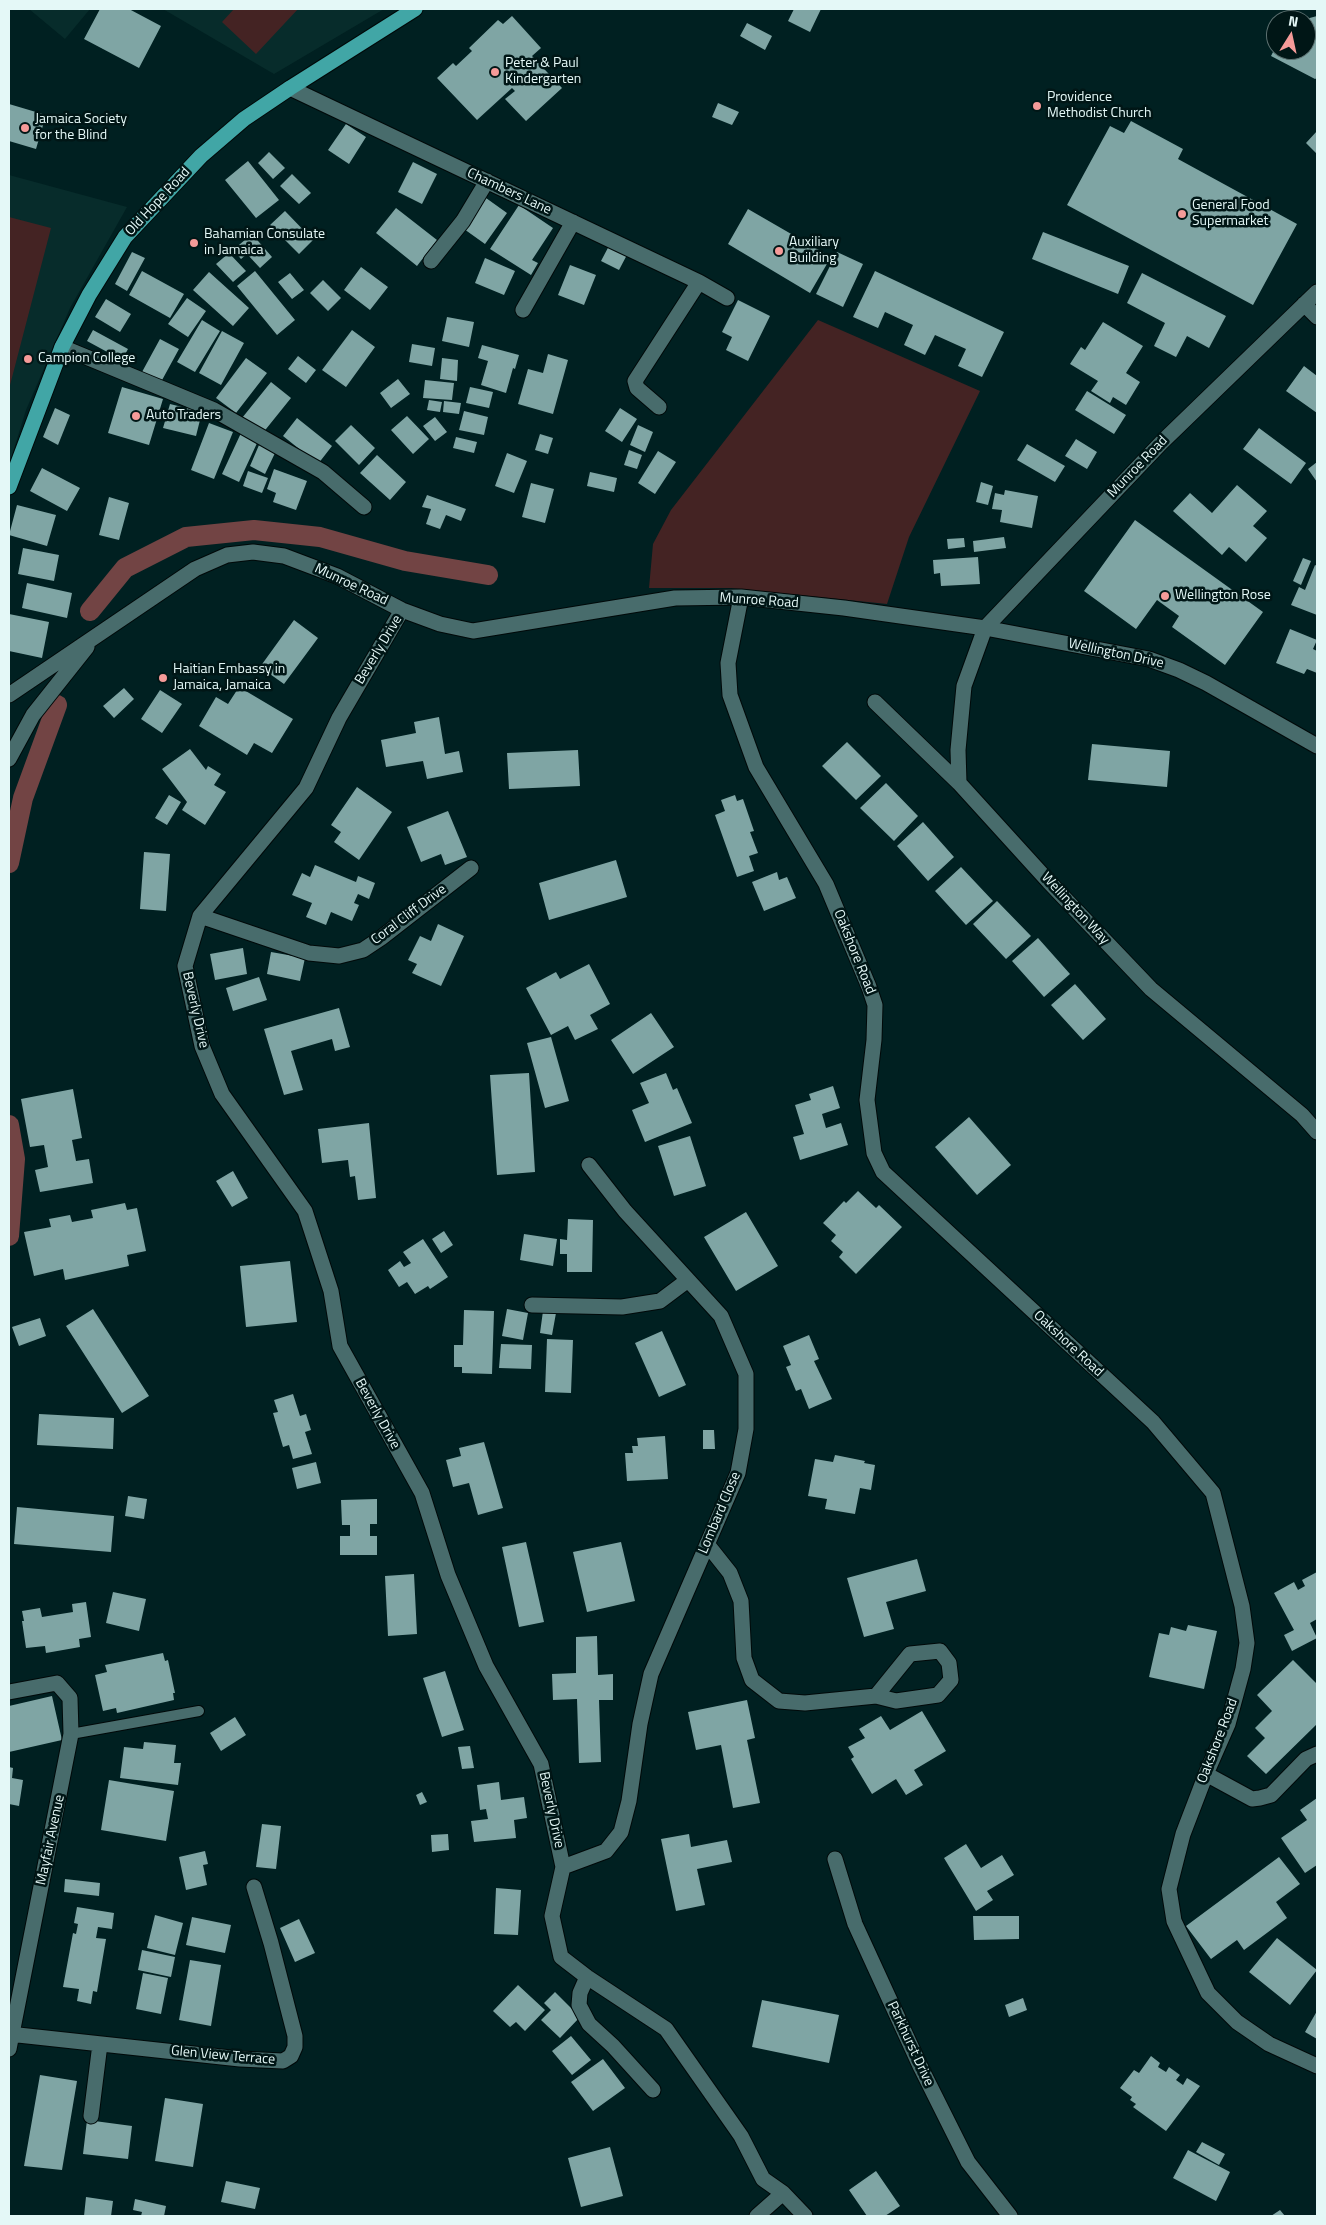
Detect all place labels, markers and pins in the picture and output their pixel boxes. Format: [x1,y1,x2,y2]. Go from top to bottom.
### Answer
place label: Peter & Paul Kindergarten [505,56,581,88]
marker: Peter & Paul Kindergarten [489,66,501,78]
place label: Providence Methodist Church [1047,90,1151,122]
marker: Providence Methodist Church [1031,100,1043,112]
place label: Jamaica Society for the Blind [35,112,127,144]
marker: Jamaica Society for the Blind [19,122,31,134]
place label: General Food Supermarket [1192,198,1270,230]
marker: General Food Supermarket [1176,208,1188,220]
place label: Bahamian Consulate in Jamaica [204,227,325,260]
place label: Auxiliary Building [789,235,839,268]
marker: Bahamian Consulate in Jamaica [188,237,200,249]
marker: Auxiliary Building [773,245,785,257]
place label: Campion College [38,351,135,367]
marker: Campion College [22,353,34,365]
place label: Auto Traders [146,408,221,424]
marker: Auto Traders [130,410,142,422]
place label: Wellington Rose [1175,588,1271,604]
marker: Wellington Rose [1159,590,1171,602]
place label: Haitian Embassy in Jamaica, Jamaica [173,662,285,694]
marker: Haitian Embassy in Jamaica, Jamaica [157,672,169,684]

